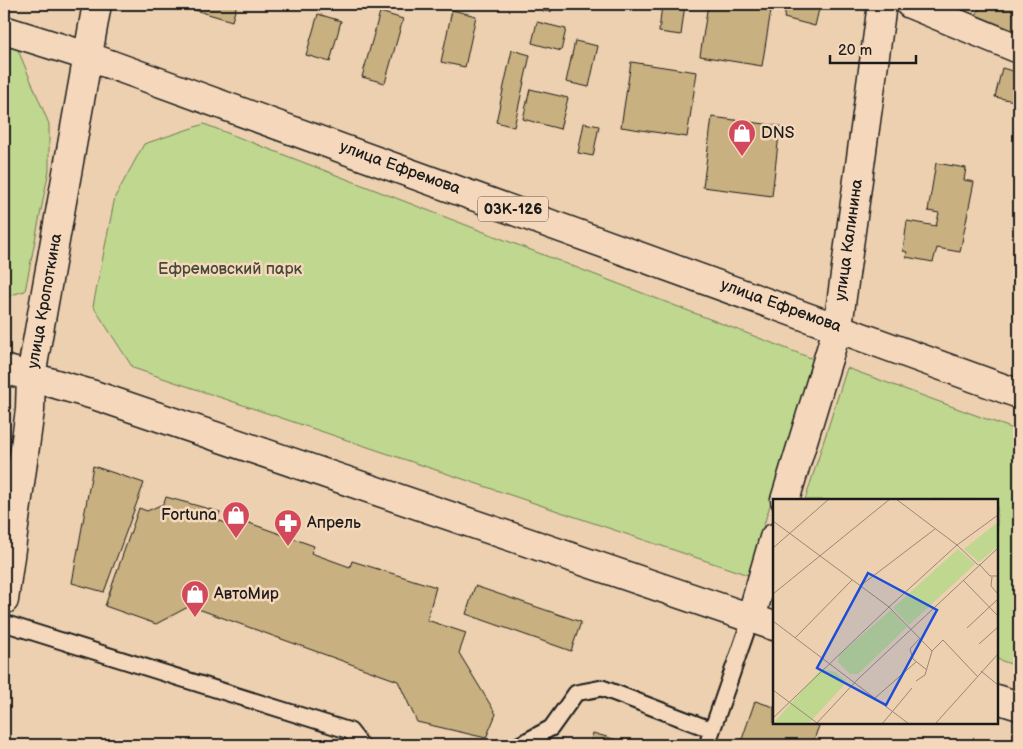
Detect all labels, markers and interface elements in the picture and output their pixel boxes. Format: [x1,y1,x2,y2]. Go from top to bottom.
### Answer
scale bar [830,32,917,64]
text: 20 m [838,41,872,60]
shop icon: DNS [727,118,757,157]
place label: DNS [761,124,794,143]
street label: улица Ефремова [337,137,463,199]
street label: улица Калинина [831,177,867,302]
road number: 03К-126 [478,196,548,222]
street label: улица Кропоткина [24,231,66,370]
park label: Ефремовский парк [158,260,302,279]
street label: улица Ефремова [718,275,844,337]
inset map [773,499,998,724]
shop icon: Fortuna [221,500,251,539]
place label: Fortuna [161,506,217,525]
pharmacy icon: Апрель [273,508,303,547]
place label: Апрель [306,514,361,533]
shop icon: АвтоМир [180,579,210,618]
place label: АвтоМир [213,585,279,604]

